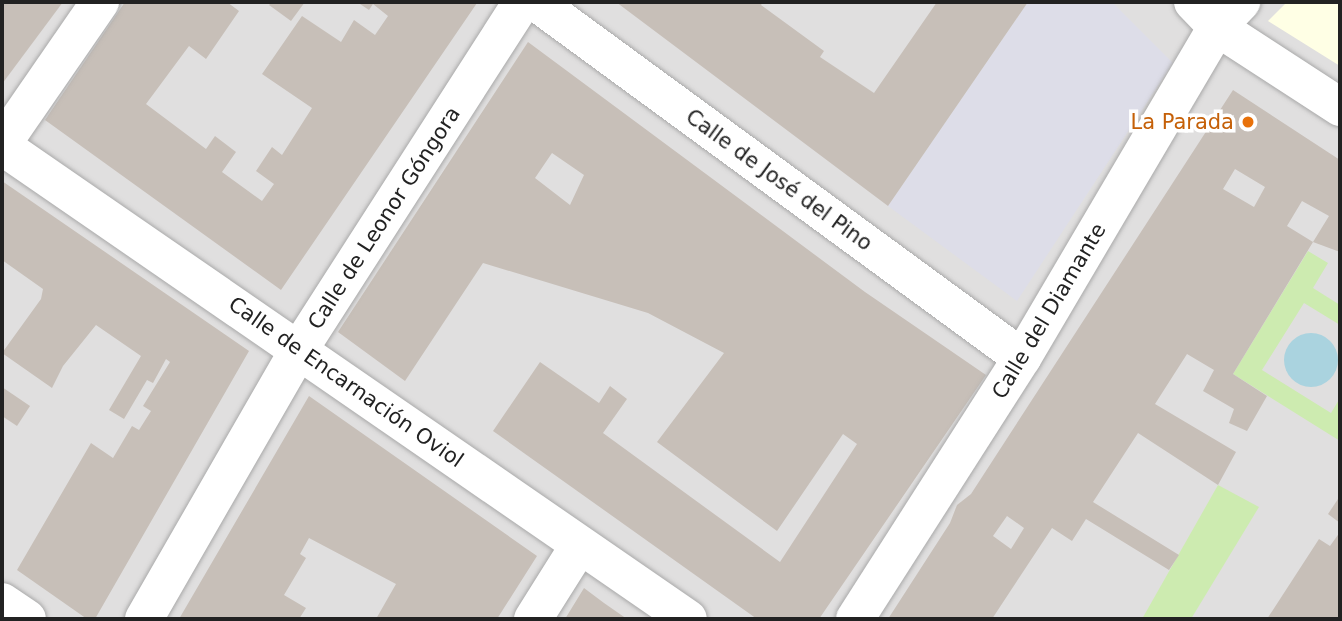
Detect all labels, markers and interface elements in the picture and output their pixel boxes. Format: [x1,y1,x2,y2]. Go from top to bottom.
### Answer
street label: Calle de Leonor Góngora [303,102,465,334]
street label: Calle de José del Pino [681,104,877,256]
place label: La Parada [1130,109,1234,135]
marker: La Parada [1240,114,1256,130]
street label: Calle del Diamante [987,219,1111,403]
street label: Calle de Encarnación Oviol [224,291,468,473]

